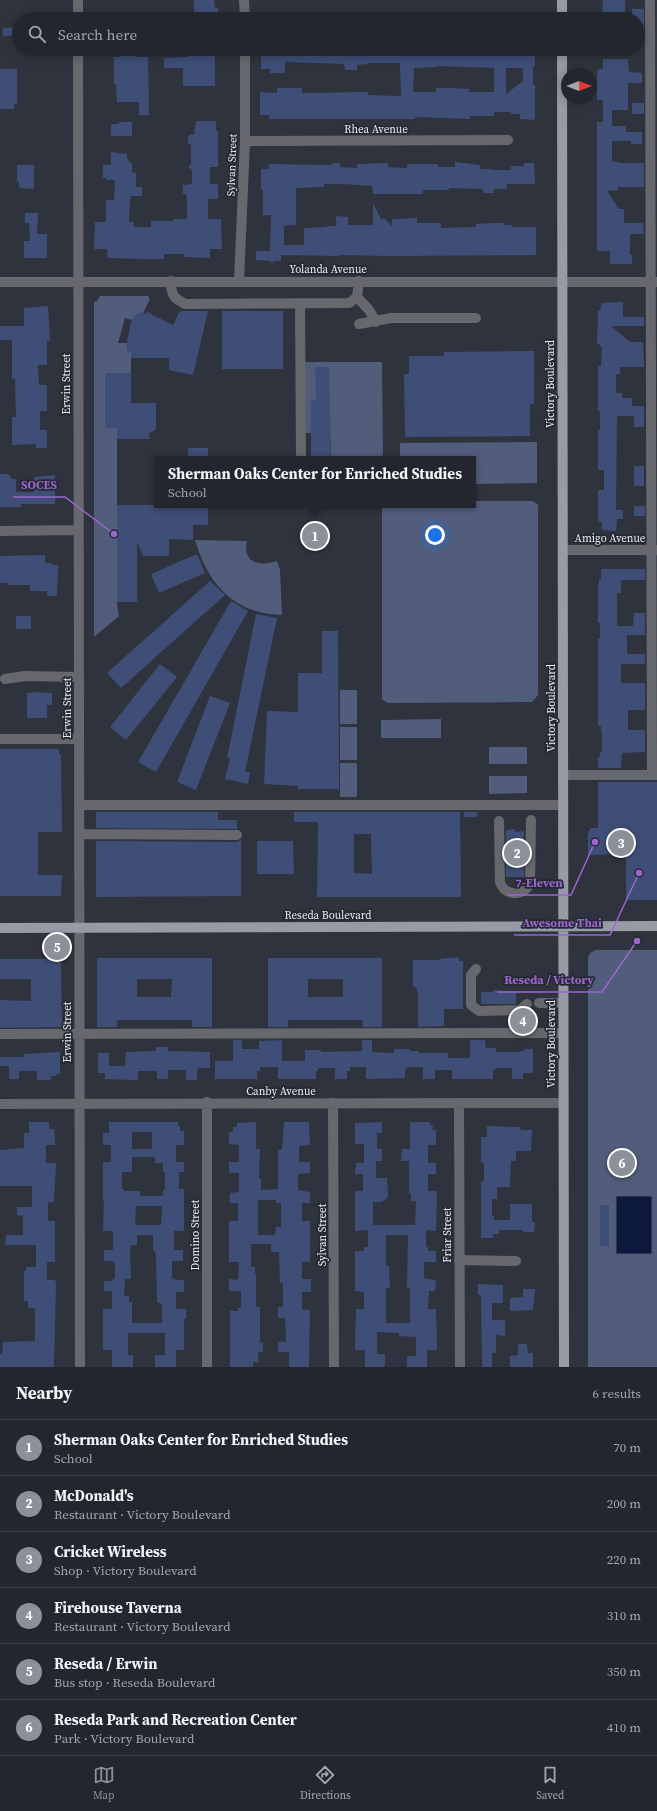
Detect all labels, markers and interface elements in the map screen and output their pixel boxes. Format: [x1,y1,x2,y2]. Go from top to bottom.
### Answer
search box [12,12,645,56]
icon: search [26,23,48,45]
text: Search here [58,24,137,45]
north arrow [561,68,597,104]
street label: Rhea Avenue [344,122,408,137]
street label: Sylvan Street [223,133,241,197]
street label: Yolanda Avenue [289,262,367,277]
street label: Victory Boulevard [543,339,558,428]
street label: Erwin Street [59,353,74,414]
popup [154,456,476,508]
text: Sherman Oaks Center for Enriched Studies [168,463,462,484]
callout: SOCES [13,473,65,497]
text: SOCES [21,477,58,493]
text: School [168,484,207,501]
pin: 1 [302,521,328,551]
your location [425,525,445,545]
street label: Amigo Avenue [575,531,646,546]
street label: Victory Boulevard [544,663,559,752]
street label: Erwin Street [60,677,75,738]
pin: 3 [608,828,634,858]
pin: 2 [504,838,530,868]
callout: 7-Eleven [508,871,571,895]
text: 7-Eleven [515,875,563,891]
street label: Reseda Boulevard [284,908,372,923]
callout: Awesome Thai [514,911,610,935]
text: Awesome Thai [522,915,602,931]
pin: 5 [44,932,70,962]
callout: Reseda / Victory [497,968,602,992]
text: Reseda / Victory [504,972,594,988]
street label: Victory Boulevard [544,999,559,1088]
street label: Erwin Street [60,1001,75,1062]
pin: 4 [510,1006,536,1036]
street label: Canby Avenue [246,1084,316,1099]
pin: 6 [609,1148,635,1178]
street label: Domino Street [188,1199,203,1270]
street label: Sylvan Street [315,1203,330,1266]
street label: Friar Street [440,1207,455,1263]
text: Nearby [16,1381,72,1405]
text: 6 results [593,1385,641,1402]
text: Sherman Oaks Center for Enriched Studies [54,1429,348,1450]
text: 1 [25,1439,33,1456]
text: 70 m [613,1439,641,1456]
text: School [54,1450,93,1467]
text: McDonald's [54,1485,134,1506]
text: 2 [25,1495,33,1512]
text: 200 m [607,1495,641,1512]
text: Restaurant · Victory Boulevard [54,1506,231,1523]
text: Cricket Wireless [54,1541,167,1562]
text: 3 [25,1551,33,1568]
text: 220 m [607,1551,641,1568]
text: Shop · Victory Boulevard [54,1562,197,1579]
text: Firehouse Taverna [54,1597,182,1618]
text: 4 [25,1607,33,1624]
text: 310 m [607,1607,641,1624]
text: Restaurant · Victory Boulevard [54,1618,231,1635]
text: Reseda / Erwin [54,1653,157,1674]
text: 5 [25,1663,33,1680]
text: 350 m [607,1663,641,1680]
text: Bus stop · Reseda Boulevard [54,1674,216,1691]
text: Reseda Park and Recreation Center [54,1709,297,1730]
text: 6 [25,1719,33,1736]
text: 410 m [607,1719,641,1736]
text: Park · Victory Boulevard [54,1730,194,1747]
tab: Map [93,1764,115,1803]
tab: Directions [300,1764,351,1803]
tab: Saved [536,1764,564,1803]

